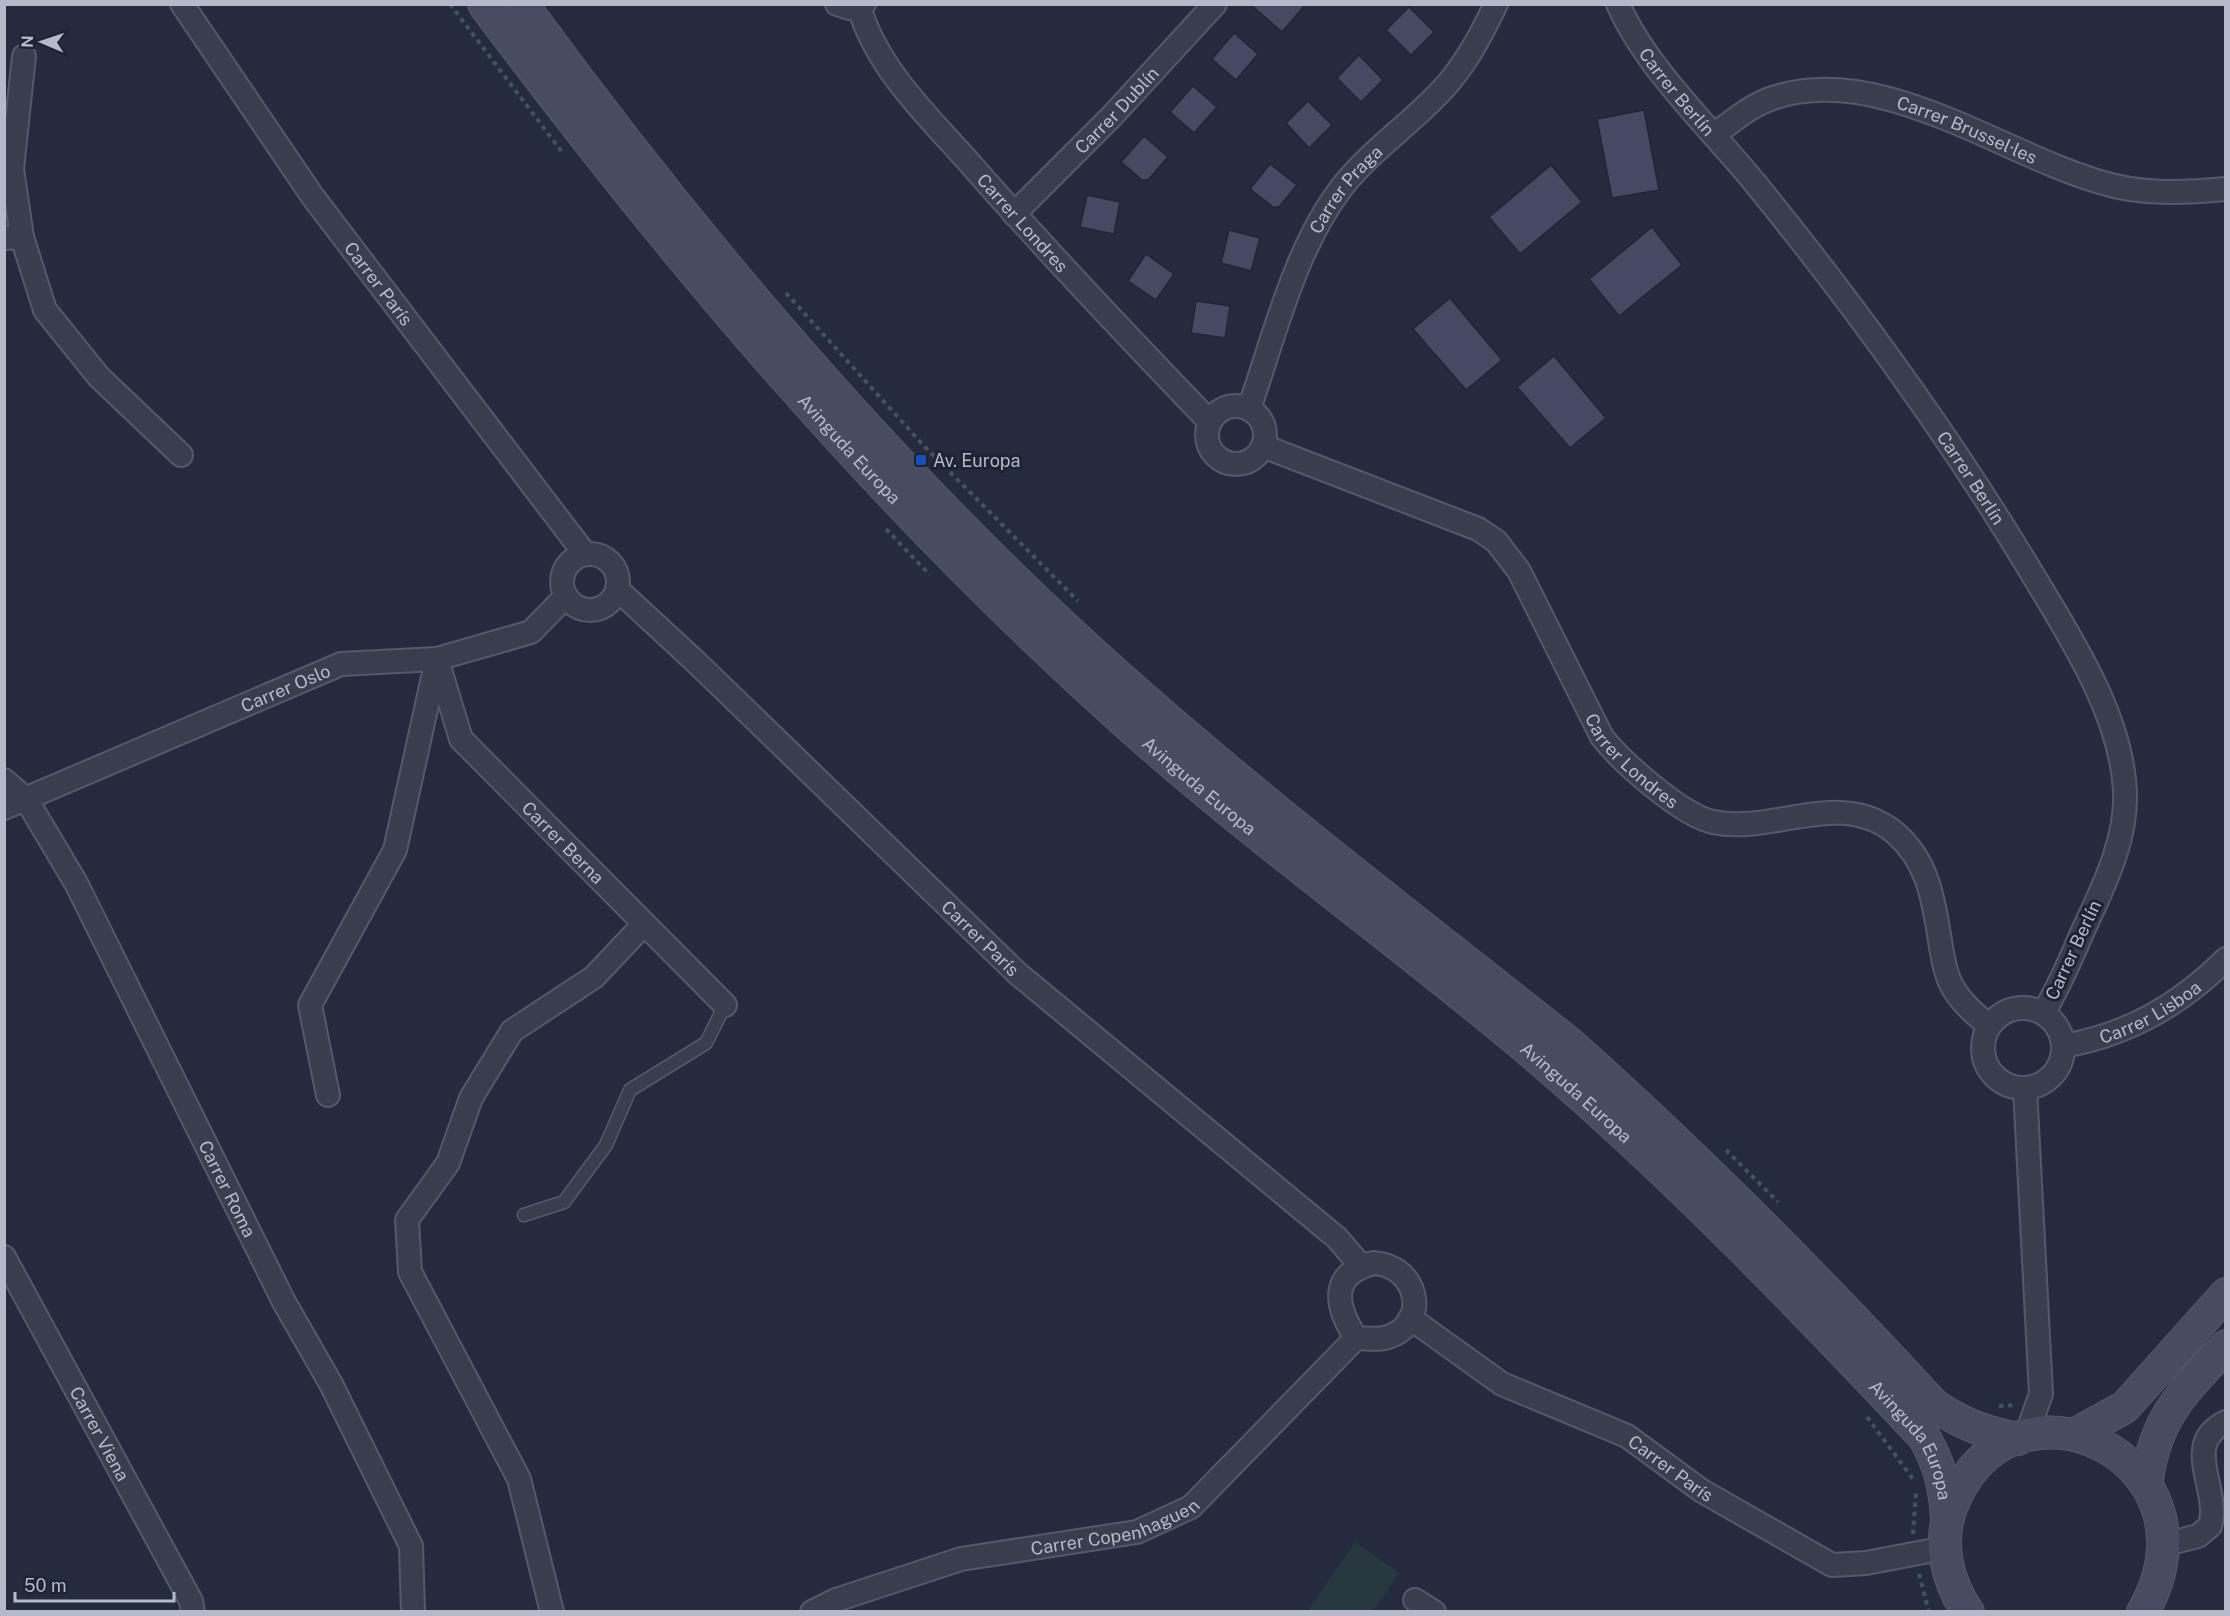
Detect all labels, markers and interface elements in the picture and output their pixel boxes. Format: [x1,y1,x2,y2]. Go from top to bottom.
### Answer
north arrow [12,12,72,72]
text: N [18,35,37,48]
street label: Carrer Berlín [1635,43,1719,140]
street label: Carrer Dublín [1070,62,1163,158]
street label: Carrer Brussel·les [1894,91,2040,168]
street label: Carrer Praga [1305,141,1386,237]
street label: Carrer Londres [973,169,1073,276]
street label: Carrer París [340,238,417,329]
street label: Avinguda Europa [794,390,905,508]
street label: Carrer Berlín [1933,427,2010,528]
place label: Av. Europa [933,450,1020,471]
marker: Av. Europa [914,453,928,467]
street label: Carrer Oslo [237,659,333,716]
street label: Carrer Londres [1581,710,1683,812]
street label: Avinguda Europa [1138,732,1260,839]
street label: Carrer Berna [518,797,609,888]
street label: Carrer París [938,896,1024,980]
street label: Carrer Berlín [2041,897,2105,1003]
street label: Carrer Lisboa [2096,976,2205,1047]
street label: Avinguda Europa [1517,1037,1636,1147]
street label: Carrer Roma [195,1137,261,1240]
street label: Avinguda Europa [1865,1375,1956,1502]
street label: Carrer Viena [66,1383,134,1485]
street label: Carrer París [1624,1430,1717,1506]
street label: Carrer Copenhaguen [1029,1495,1203,1559]
scale bar [15,1565,174,1603]
text: 50 m [24,1575,67,1596]

